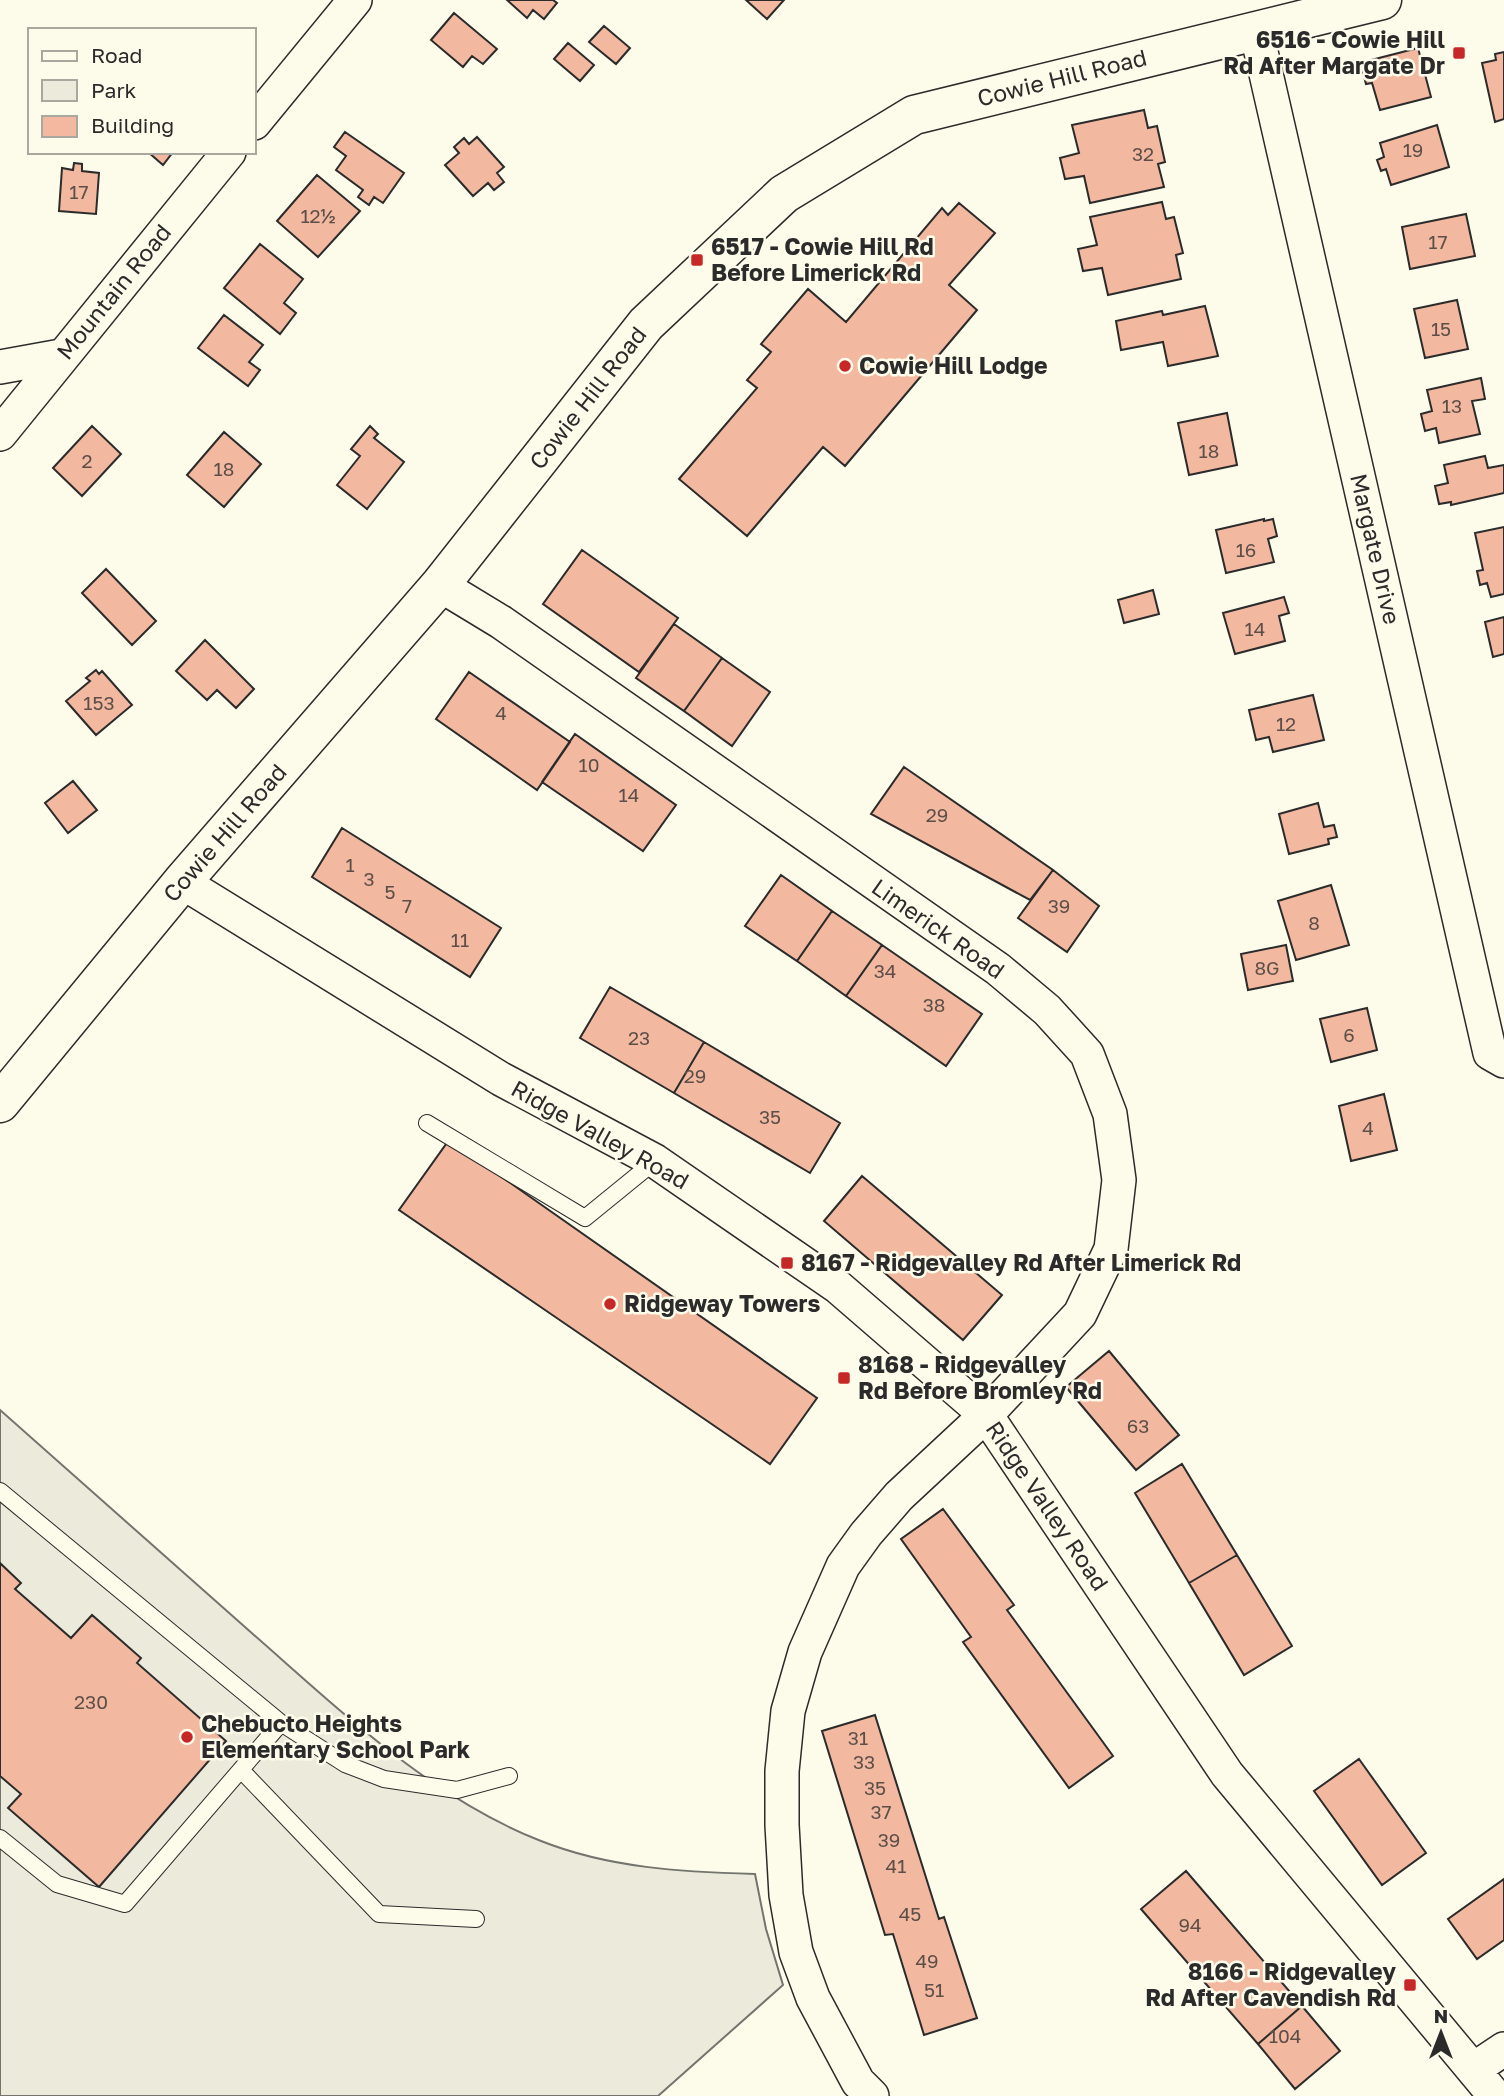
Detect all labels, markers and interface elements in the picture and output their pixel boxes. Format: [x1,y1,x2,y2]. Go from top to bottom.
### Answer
place label: 6516 - Cowie Hill Rd After Margate Dr [1223,25,1445,79]
legend [28,28,256,154]
text: Road [91,42,142,68]
street label: Cowie Hill Road [974,42,1149,112]
marker: 6516 - Cowie Hill Rd After Margate Dr [1451,45,1467,61]
text: Park [91,77,137,103]
text: Building [91,112,174,138]
house number: 19 [1403,138,1423,161]
house number: 32 [1132,142,1154,165]
house number: 17 [69,180,89,203]
house number: 12½ [300,204,336,227]
street label: Mountain Road [50,218,176,365]
house number: 17 [1428,230,1448,253]
place label: 6517 - Cowie Hill Rd Before Limerick Rd [711,232,934,286]
marker: 6517 - Cowie Hill Rd Before Limerick Rd [689,252,705,268]
house number: 15 [1431,317,1451,340]
street label: Cowie Hill Road [523,320,652,474]
place label: Cowie Hill Lodge [859,351,1047,379]
marker: Cowie Hill Lodge [837,358,853,374]
house number: 13 [1442,394,1462,417]
house number: 18 [1199,439,1219,462]
house number: 2 [81,449,93,472]
house number: 18 [214,457,234,480]
street label: Margate Drive [1345,471,1407,627]
house number: 16 [1236,538,1256,561]
house number: 14 [1245,617,1265,640]
house number: 153 [83,691,115,714]
house number: 4 [495,701,507,724]
house number: 12 [1276,712,1296,735]
house number: 10 [579,753,600,776]
street label: Cowie Hill Road [157,758,292,907]
house number: 14 [619,783,639,806]
house number: 29 [926,803,948,826]
house number: 1 [345,853,355,876]
house number: 3 [363,867,375,890]
street label: Limerick Road [867,872,1010,984]
house number: 5 [384,880,396,903]
house number: 7 [402,894,412,917]
house number: 39 [1048,894,1070,917]
house number: 8 [1308,911,1320,934]
house number: 11 [451,928,469,951]
house number: 8G [1255,956,1280,979]
house number: 34 [874,959,896,982]
house number: 38 [923,993,945,1016]
house number: 6 [1343,1023,1355,1046]
house number: 23 [628,1026,650,1049]
house number: 29 [684,1064,706,1087]
street label: Ridge Valley Road [507,1074,694,1195]
house number: 35 [759,1105,781,1128]
house number: 4 [1362,1116,1374,1139]
place label: 8167 - Ridgevalley Rd After Limerick Rd [801,1248,1241,1276]
marker: 8167 - Ridgevalley Rd After Limerick Rd [779,1255,795,1271]
place label: Ridgeway Towers [624,1289,820,1317]
marker: Ridgeway Towers [602,1296,618,1312]
place label: 8168 - Ridgevalley Rd Before Bromley Rd [858,1350,1102,1404]
marker: 8168 - Ridgevalley Rd Before Bromley Rd [836,1370,852,1386]
house number: 63 [1127,1414,1149,1437]
street label: Ridge Valley Road [981,1415,1115,1596]
house number: 230 [74,1690,108,1713]
place label: Chebucto Heights Elementary School Park [201,1709,471,1763]
house number: 31 [848,1726,868,1749]
marker: Chebucto Heights Elementary School Park [179,1729,195,1745]
house number: 33 [853,1750,875,1773]
house number: 35 [864,1776,886,1799]
house number: 37 [870,1800,892,1823]
house number: 39 [878,1828,900,1851]
house number: 41 [886,1854,906,1877]
house number: 45 [899,1902,921,1925]
house number: 94 [1178,1913,1202,1936]
house number: 49 [915,1949,939,1972]
place label: 8166 - Ridgevalley Rd After Cavendish Rd [1145,1957,1396,2011]
marker: 8166 - Ridgevalley Rd After Cavendish Rd [1402,1977,1418,1993]
house number: 51 [924,1978,944,2001]
north arrow [1406,1998,1476,2068]
text: N [1434,2004,1448,2027]
house number: 104 [1269,2024,1301,2047]

